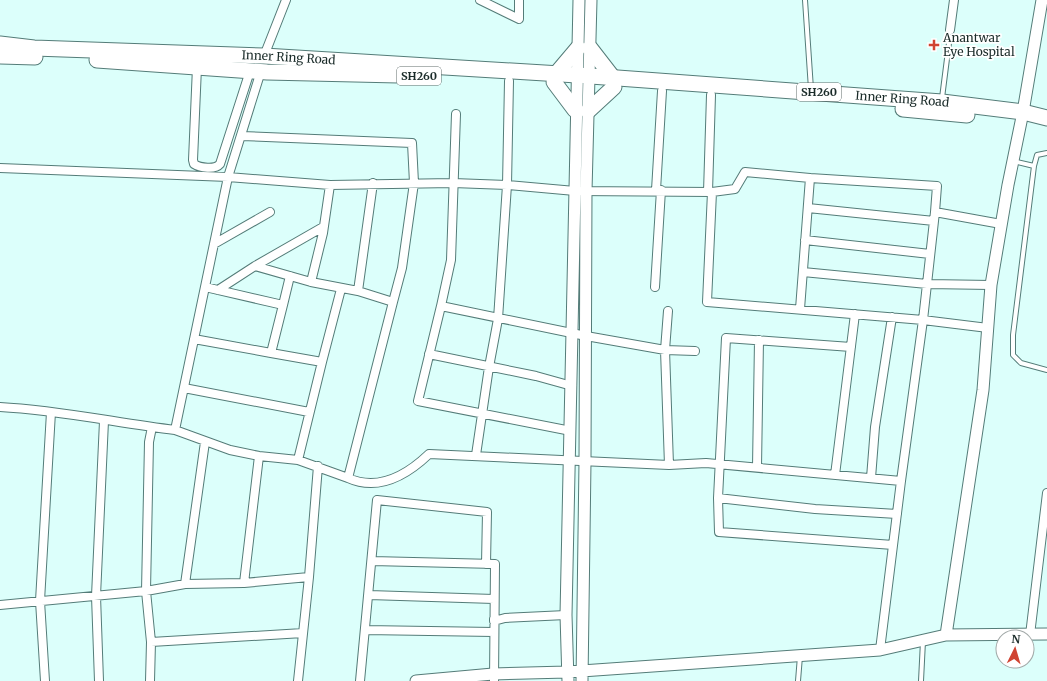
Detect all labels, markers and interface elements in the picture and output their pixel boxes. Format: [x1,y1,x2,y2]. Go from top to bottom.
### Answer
place label: Anantwar Eye Hospital [942,30,1015,59]
marker: Anantwar Eye Hospital [928,39,940,51]
street label: Inner Ring Road [241,47,336,67]
road number: SH260 [397,67,441,85]
road number: SH260 [797,83,841,101]
street label: Inner Ring Road [855,88,950,110]
north arrow [995,629,1035,669]
text: N [1011,632,1021,646]

